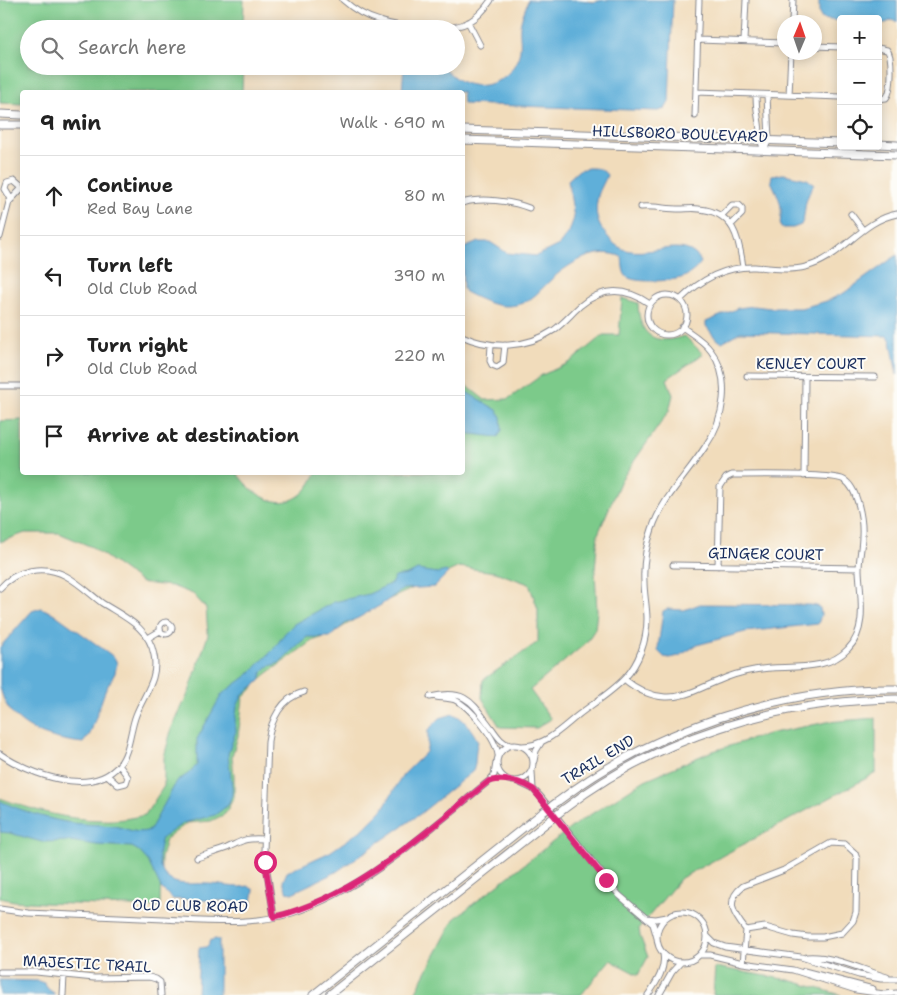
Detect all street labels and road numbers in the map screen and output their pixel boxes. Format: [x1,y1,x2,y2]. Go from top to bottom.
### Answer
street label: HILLSBORO BOULEVARD [592,121,768,147]
street label: KENLEY COURT [756,354,866,374]
street label: GINGER COURT [708,543,824,565]
street label: TRAIL END [558,730,638,790]
street label: OLD CLUB ROAD [132,895,248,917]
street label: MAJESTIC TRAIL [22,951,152,977]

